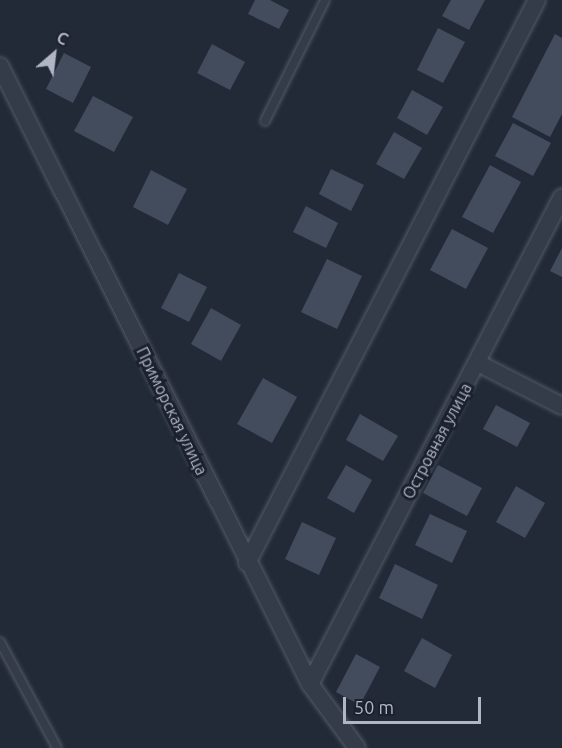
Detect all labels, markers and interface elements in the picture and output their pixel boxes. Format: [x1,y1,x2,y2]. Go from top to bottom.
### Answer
north arrow [24,24,84,84]
text: С [54,28,71,48]
street label: Приморская улица [133,344,211,478]
street label: Островная улица [398,380,476,502]
scale bar [346,685,484,723]
text: 50 m [354,697,394,717]

